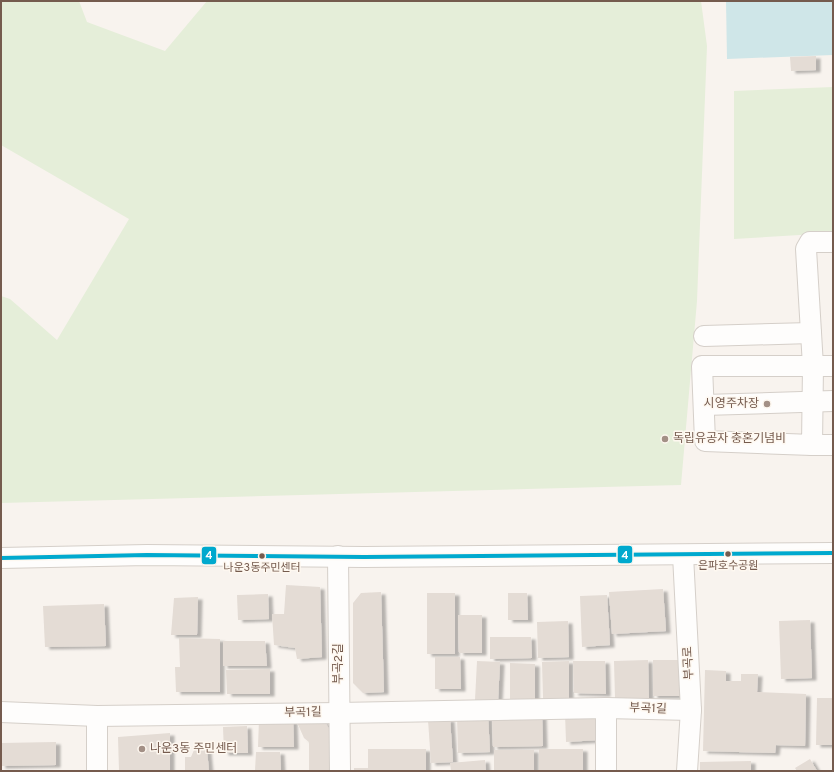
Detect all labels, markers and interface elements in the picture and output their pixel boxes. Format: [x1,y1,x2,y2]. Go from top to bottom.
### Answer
place label: 시영주차장 [704,396,759,412]
marker: 시영주차장 [762,399,772,409]
place label: 독립유공자 충혼기념비 [673,431,786,447]
marker: 독립유공자 충혼기념비 [660,434,670,444]
line badge: 4 [617,545,633,564]
line badge: 4 [201,546,217,565]
text: 4 [205,549,213,563]
text: 4 [621,549,629,563]
marker: 은파호수공원 [723,549,733,559]
marker: 나운3동주민센터 [257,551,267,561]
place label: 은파호수공원 [698,559,758,573]
place label: 나운3동주민센터 [223,561,301,575]
street label: 부곡2길 [331,644,347,684]
street label: 부곡로 [680,646,698,680]
street label: 부곡1길 [629,700,667,718]
street label: 부곡1길 [284,705,322,721]
place label: 나운3동 주민센터 [150,741,237,757]
marker: 나운3동 주민센터 [137,744,147,754]

